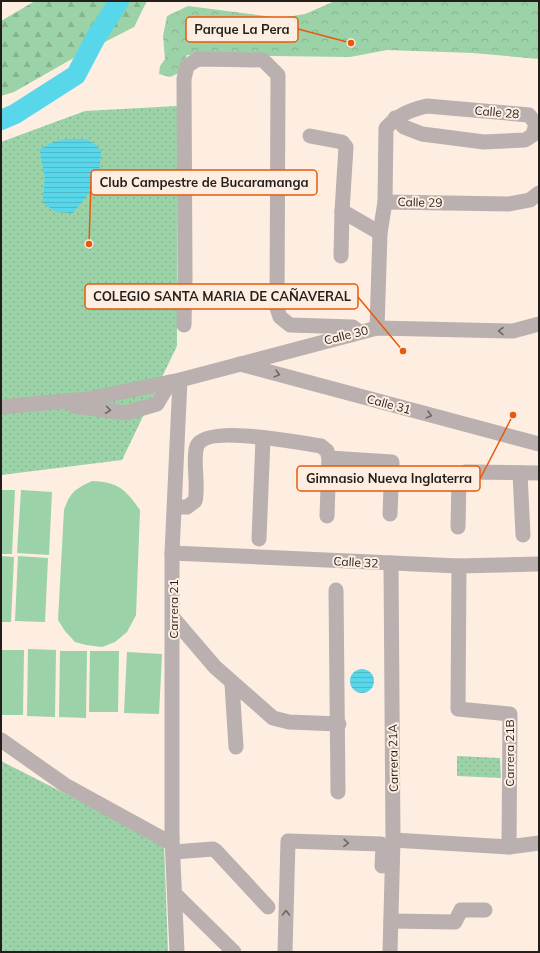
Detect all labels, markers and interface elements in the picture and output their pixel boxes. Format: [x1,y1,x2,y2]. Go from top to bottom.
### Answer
callout: Parque La Pera [186,17,298,42]
text: Parque La Pera [194,21,290,37]
street label: Calle 28 [474,103,520,121]
callout: Club Campestre de Bucaramanga [91,170,317,195]
text: Club Campestre de Bucaramanga [99,174,309,190]
street label: Calle 29 [397,194,443,210]
callout: COLEGIO SANTA MARIA DE CAÑAVERAL [85,284,358,309]
text: COLEGIO SANTA MARIA DE CAÑAVERAL [93,288,351,304]
street label: Calle 30 [322,322,370,348]
one-way arrow [498,327,504,335]
one-way arrow [273,369,280,378]
street label: Calle 31 [365,391,413,417]
one-way arrow [105,405,111,414]
one-way arrow [425,410,432,419]
callout: Gimnasio Nueva Inglaterra [297,466,480,491]
text: Gimnasio Nueva Inglaterra [306,470,472,486]
street label: Calle 32 [333,553,379,571]
street label: Carrera 21 [166,579,181,639]
street label: Carrera 21B [502,719,517,787]
street label: Carrera 21A [385,724,401,792]
one-way arrow [343,838,349,847]
one-way arrow [281,910,290,916]

